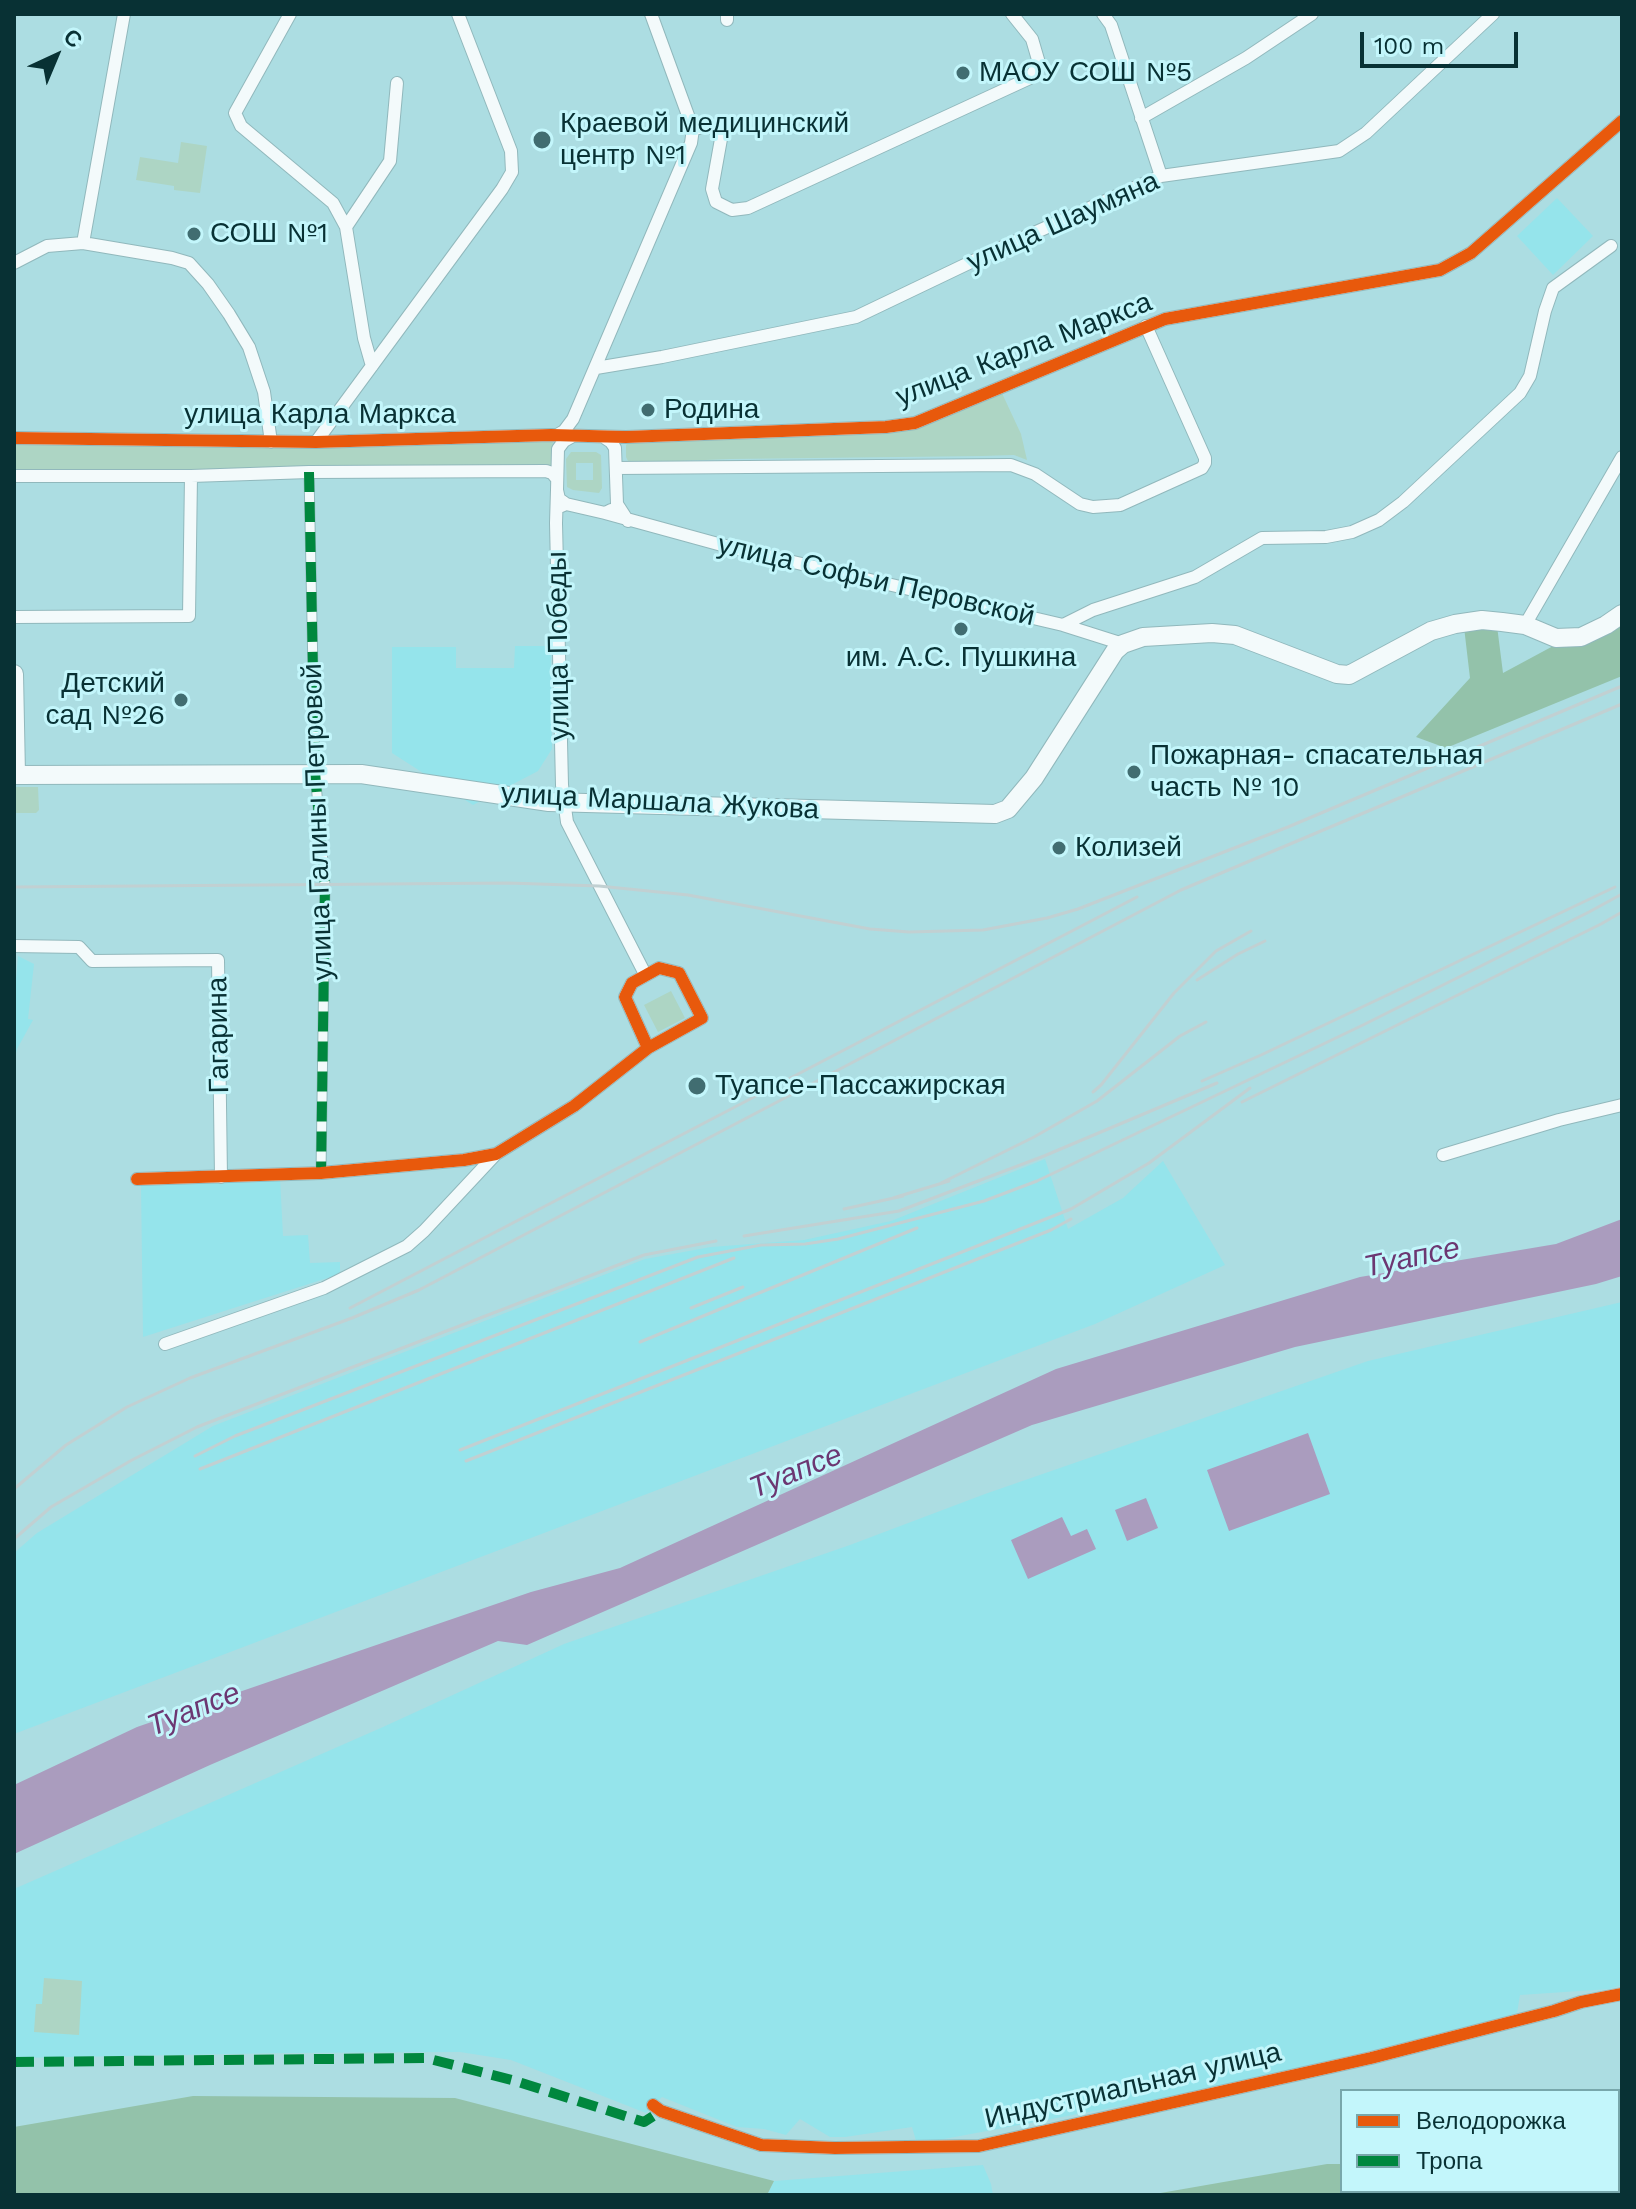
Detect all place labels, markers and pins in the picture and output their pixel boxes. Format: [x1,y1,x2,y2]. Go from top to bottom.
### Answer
place label: МАОУ СОШ №5 [979,56,1192,90]
marker: МАОУ СОШ №5 [954,64,972,82]
place label: Краевой медицинский центр №1 [560,107,849,173]
marker: Краевой медицинский центр №1 [531,129,553,151]
place label: СОШ №1 [210,217,328,251]
marker: СОШ №1 [185,225,203,243]
place label: Родина [664,393,759,427]
marker: Родина [639,401,657,419]
marker: им. А.С. Пушкина [952,620,970,638]
place label: им. А.С. Пушкина [846,641,1076,675]
place label: Детский сад №26 [46,667,165,733]
marker: Детский сад №26 [172,691,190,709]
place label: Пожарная- спасательная часть № 10 [1150,739,1483,805]
marker: Пожарная- спасательная часть № 10 [1125,763,1143,781]
place label: Колизей [1075,831,1182,865]
marker: Колизей [1050,839,1068,857]
place label: Туапсе-Пассажирская [715,1069,1006,1103]
marker: Туапсе-Пассажирская [686,1075,708,1097]

